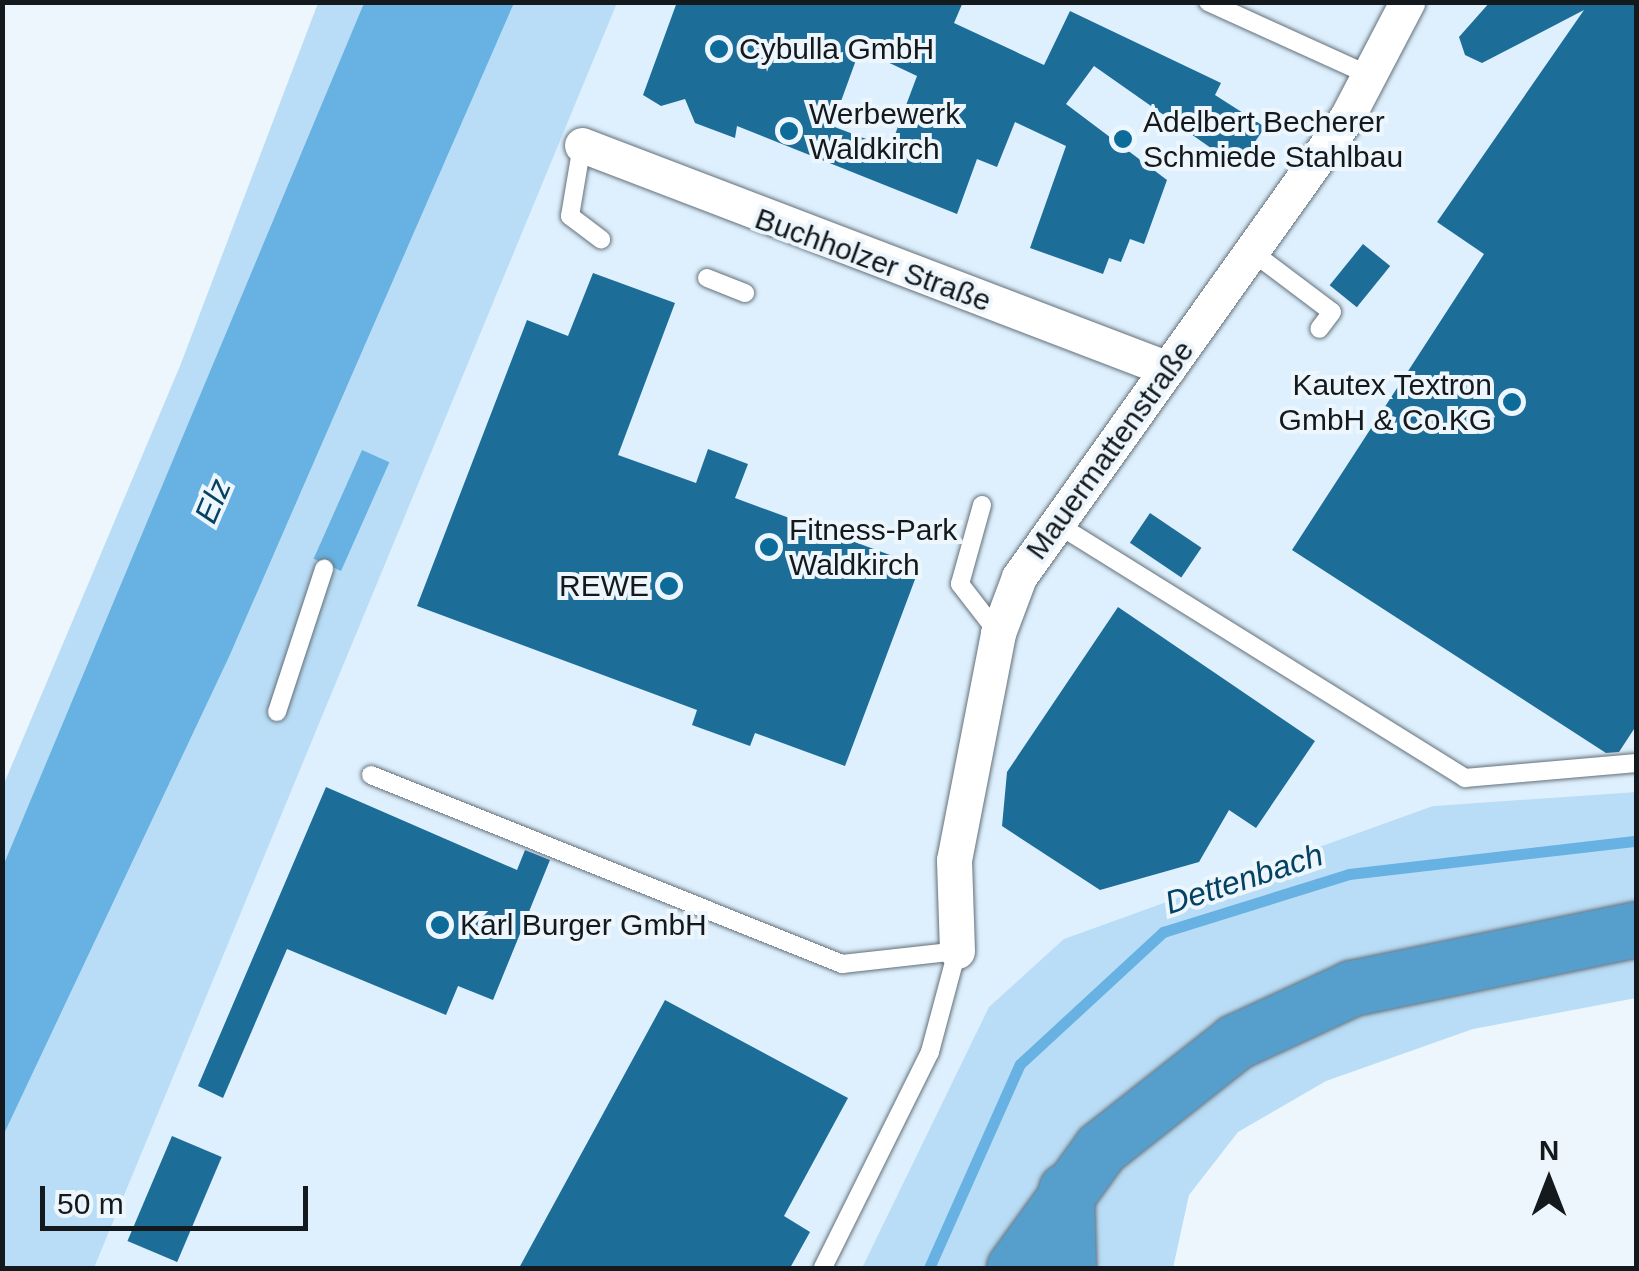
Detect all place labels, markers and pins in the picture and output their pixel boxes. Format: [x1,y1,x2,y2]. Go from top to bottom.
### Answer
place label: Cybulla GmbH [739,31,934,67]
marker: Cybulla GmbH [708,38,730,60]
place label: Werbewerk Waldkirch [809,96,960,166]
place label: Adelbert Becherer Schmiede Stahlbau [1143,104,1403,174]
marker: Werbewerk Waldkirch [778,120,800,142]
marker: Adelbert Becherer Schmiede Stahlbau [1112,128,1134,150]
place label: Kautex Textron GmbH & Co.KG [1279,367,1492,438]
marker: Kautex Textron GmbH & Co.KG [1501,391,1523,413]
place label: Fitness-Park Waldkirch [789,512,957,582]
marker: Fitness-Park Waldkirch [758,536,780,558]
place label: REWE [559,568,649,604]
marker: REWE [658,575,680,597]
place label: Karl Burger GmbH [460,907,707,943]
marker: Karl Burger GmbH [429,914,451,936]

